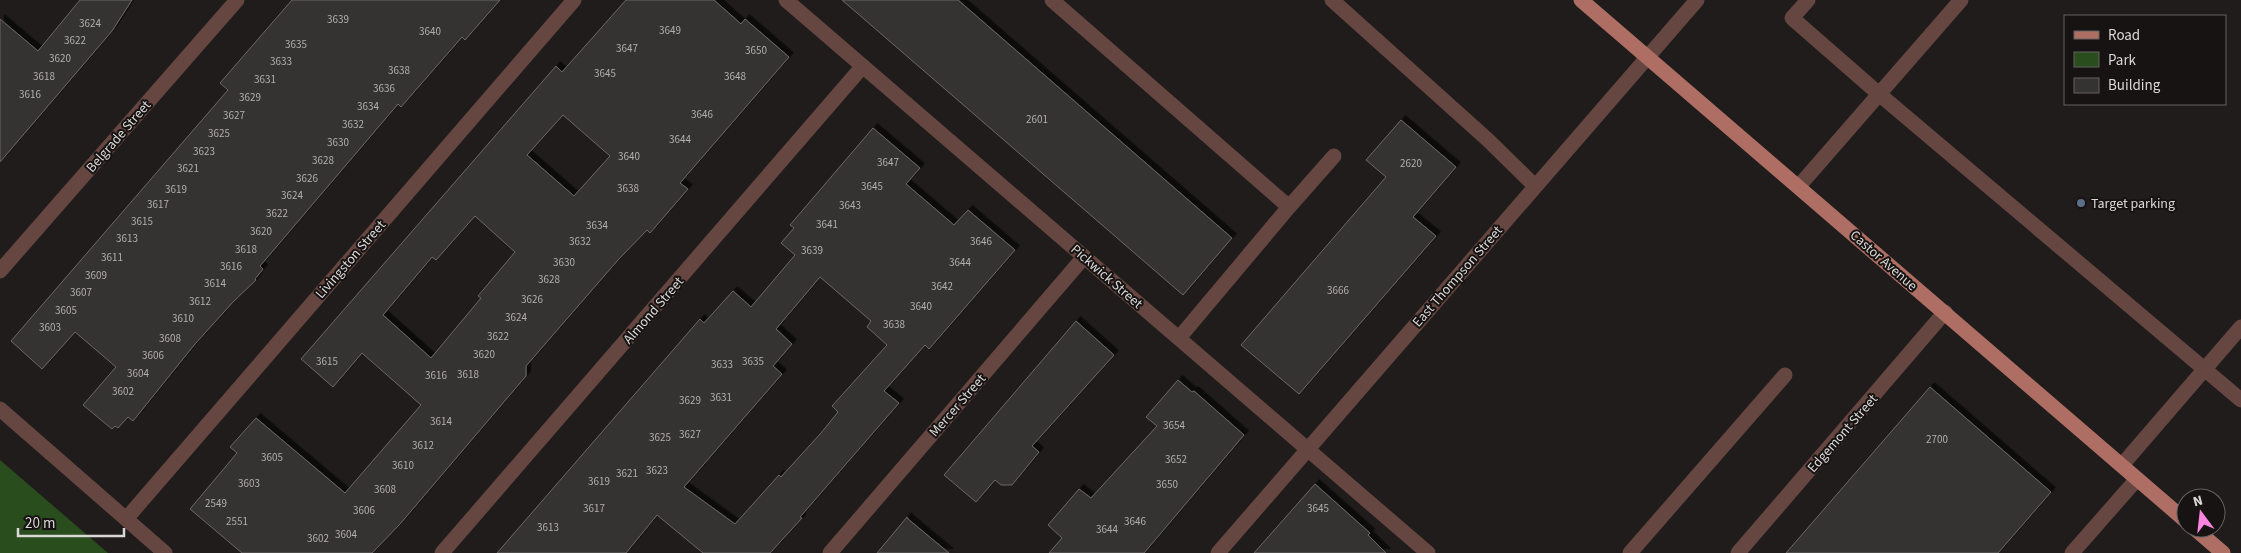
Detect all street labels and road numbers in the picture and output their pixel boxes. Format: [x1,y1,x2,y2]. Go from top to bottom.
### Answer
street label: Belgrade Street [82,96,156,177]
street label: Livingston Street [311,216,391,303]
street label: East Thompson Street [1408,221,1508,332]
street label: Castor Avenue [1845,226,1921,296]
street label: Pickwick Street [1066,240,1147,314]
street label: Almond Street [619,272,689,349]
street label: Mercer Street [925,370,991,442]
street label: Edgemont Street [1803,390,1883,477]

